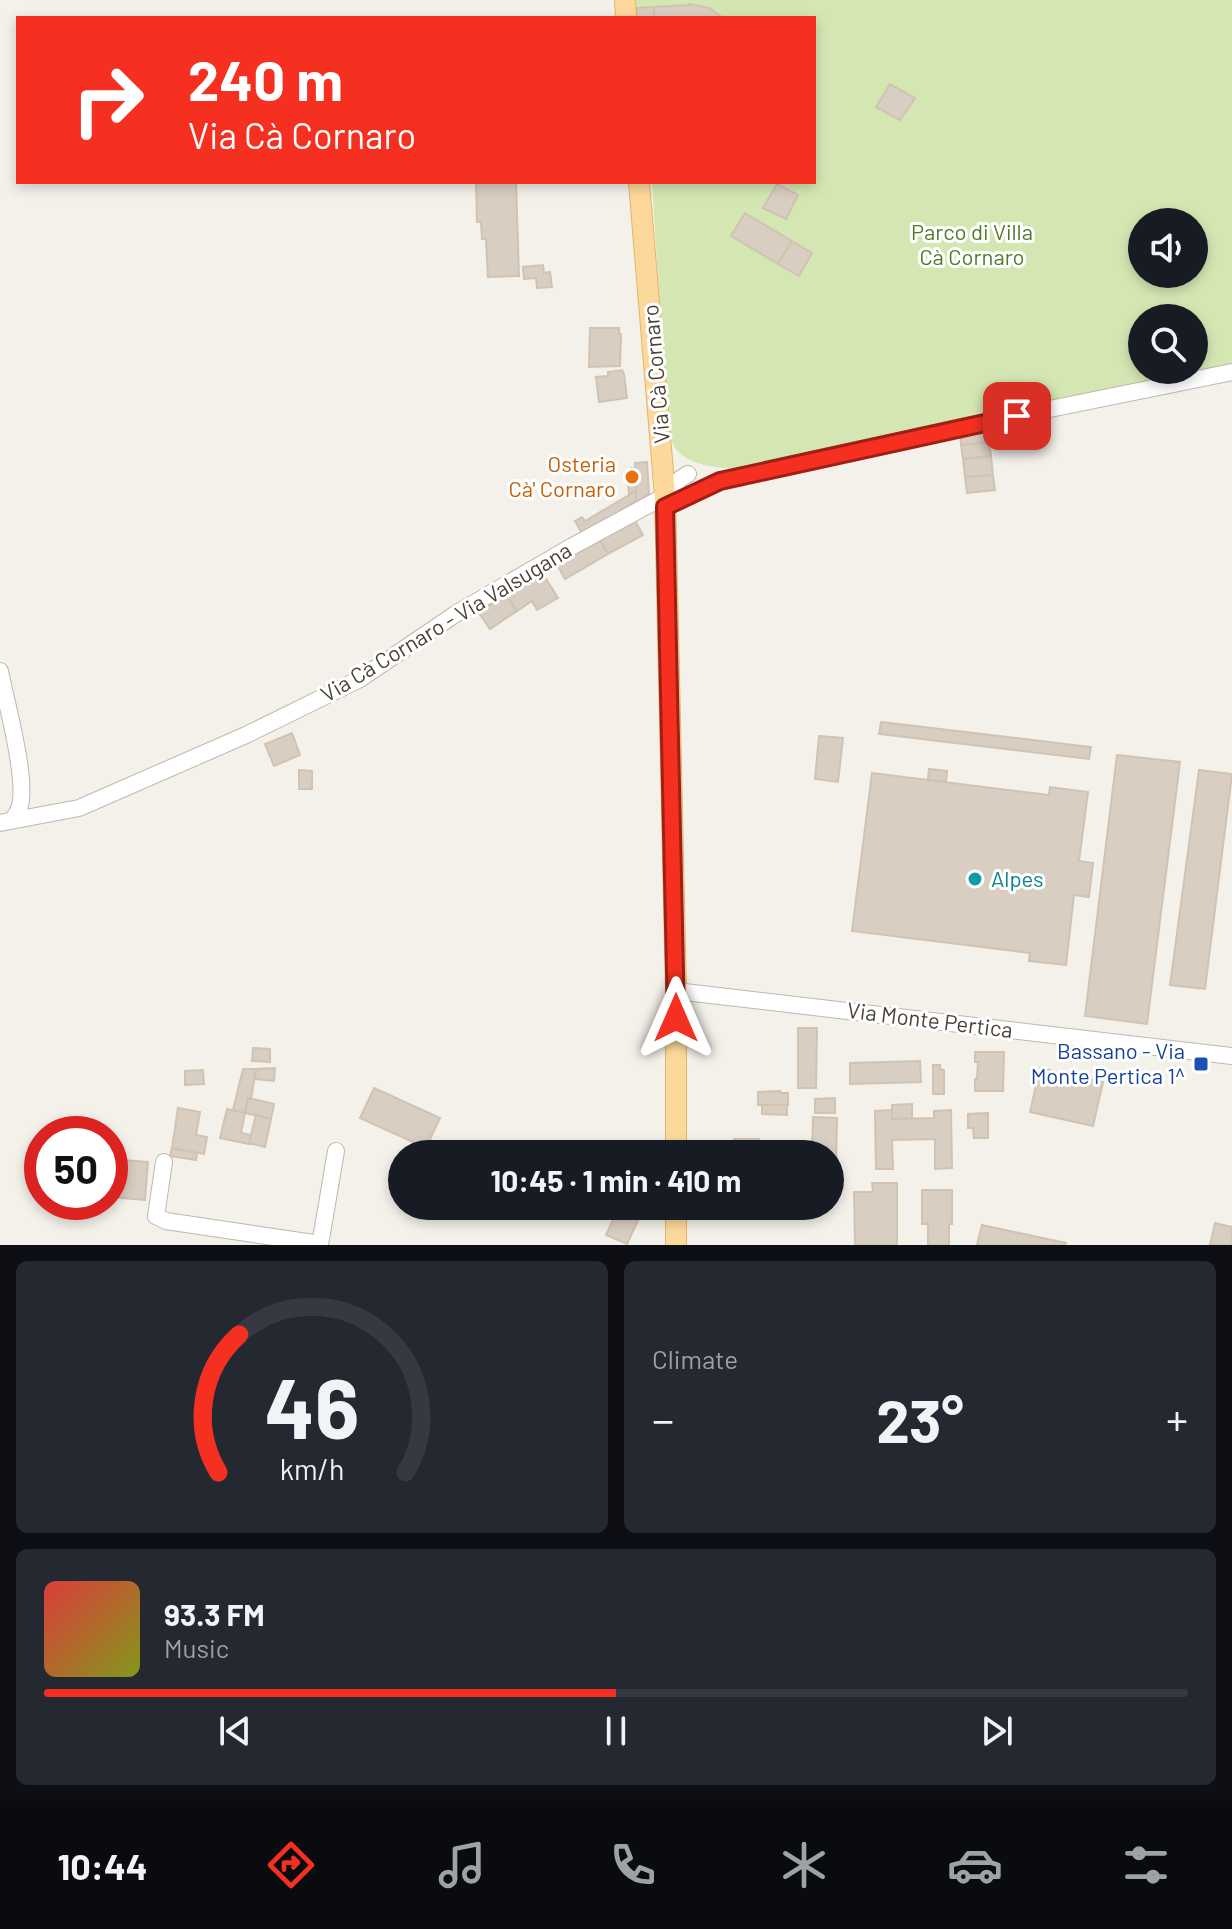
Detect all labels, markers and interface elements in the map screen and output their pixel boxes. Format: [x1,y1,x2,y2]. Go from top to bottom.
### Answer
text: 240 m [188,45,343,112]
icon: right [56,48,160,152]
text: Via Cà Cornaro [188,113,416,156]
map controls [1128,208,1208,384]
button: sound [1128,208,1208,288]
park label: Parco di Villa Cà Cornaro [911,218,1033,269]
street label: Via Cà Cornaro [636,304,674,445]
button: search [1128,304,1208,384]
pin [983,382,1051,450]
icon: arrive [995,394,1039,438]
place label: Osteria Cà' Cornaro [509,450,616,501]
marker: Osteria Cà' Cornaro [623,468,641,486]
street label: Via Cà Cornaro - Via Valsugana [315,536,575,706]
place label: Alpes [991,865,1044,891]
marker: Alpes [966,870,984,888]
position arrow [634,976,718,1060]
street label: Via Monte Pertica [846,996,1014,1042]
place label: Bassano - Via Monte Pertica 1^ [1031,1037,1185,1088]
marker: Bassano - Via Monte Pertica 1^ [1192,1055,1210,1073]
speed limit sign: 50 [24,1116,128,1220]
text: 10:45 · 1 min · 410 m [491,1162,741,1198]
text: Climate [652,1343,738,1374]
text: 46 [264,1356,360,1456]
text: 23° [876,1383,964,1455]
text: − [652,1392,674,1445]
text: + [1166,1392,1188,1445]
text: km/h [280,1451,344,1486]
text: 93.3 FM [164,1596,265,1632]
text: Music [164,1632,229,1663]
icon: previous [213,1709,257,1753]
icon: pause [594,1709,638,1753]
icon: next [975,1709,1019,1753]
icon: directions [263,1837,319,1893]
icon: music [434,1837,490,1893]
icon: phone [605,1837,661,1893]
icon: climate [776,1837,832,1893]
icon: car [947,1837,1003,1893]
icon: filters [1118,1837,1174,1893]
text: 10:44 [58,1844,148,1887]

